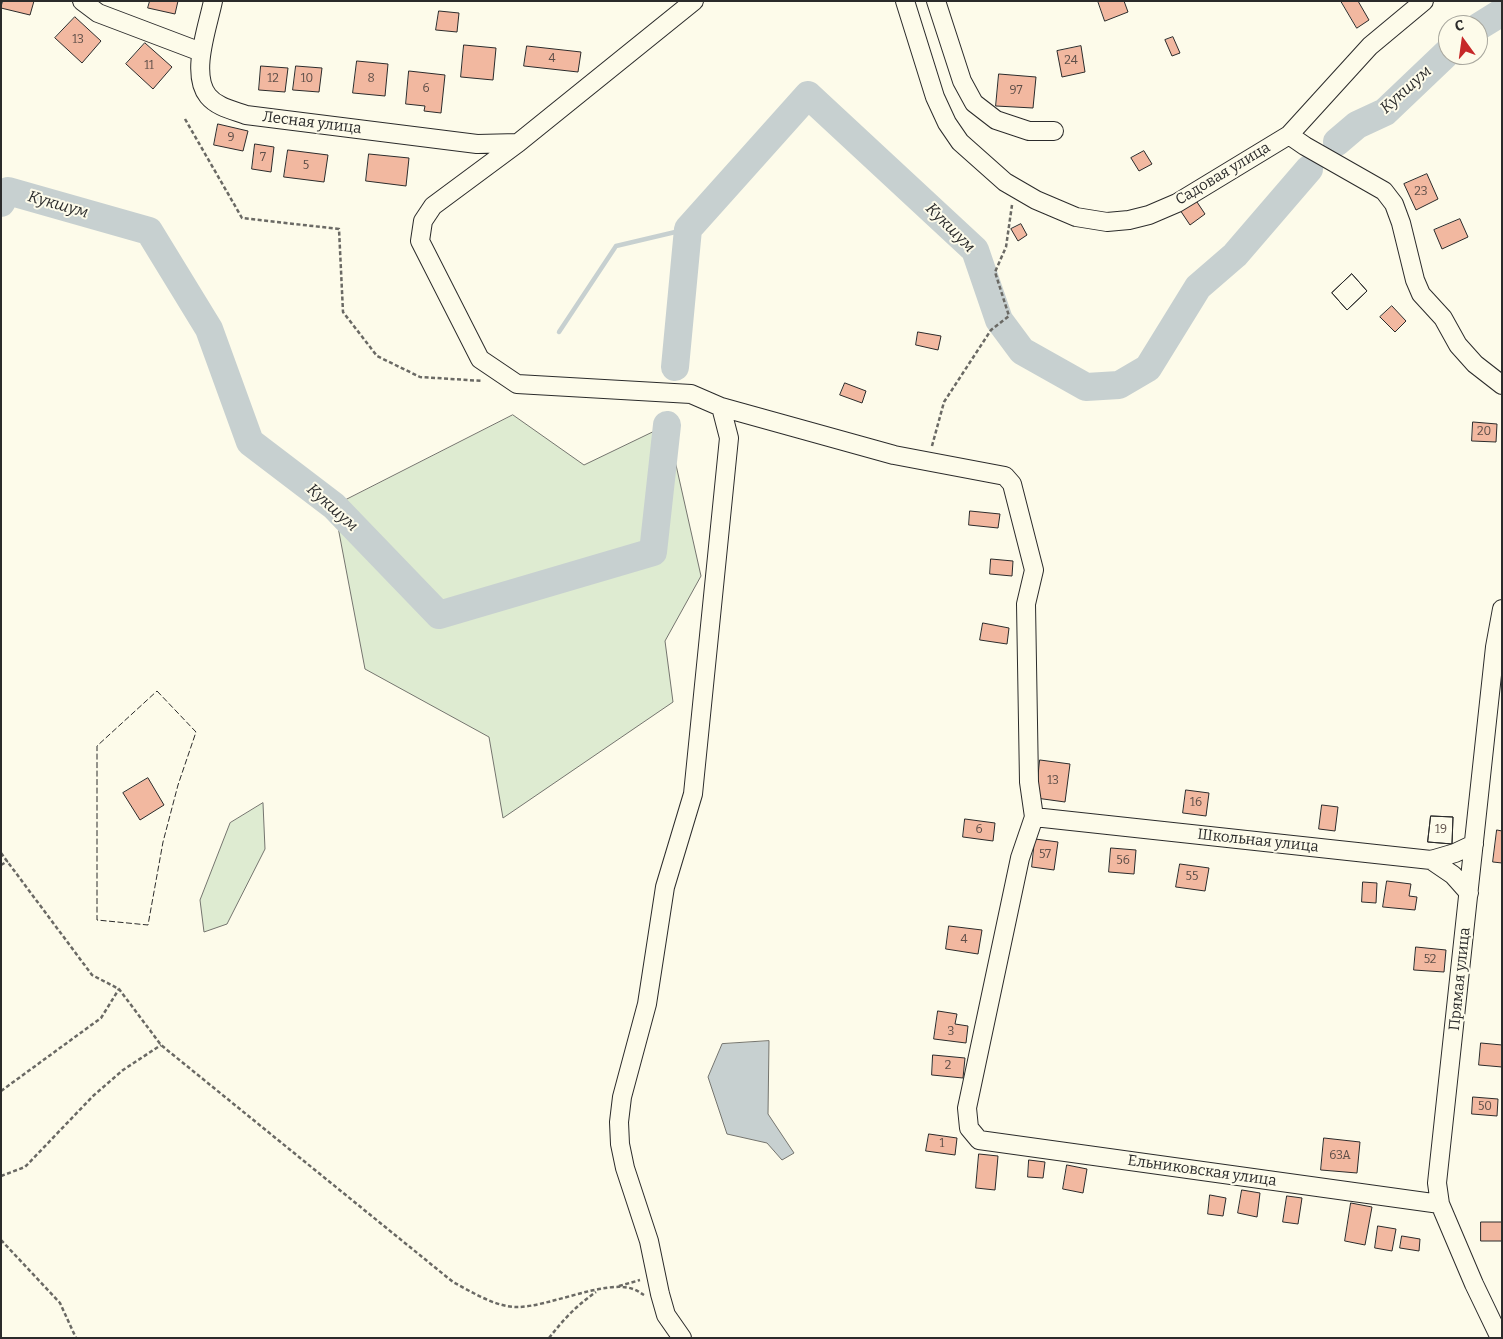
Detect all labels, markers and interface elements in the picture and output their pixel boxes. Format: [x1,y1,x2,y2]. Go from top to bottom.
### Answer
north arrow [1438,15,1488,65]
text: С [1453,17,1466,35]
house number: 13 [72,33,84,47]
house number: 4 [548,52,556,66]
house number: 24 [1064,54,1078,68]
house number: 11 [144,59,154,73]
water label: Кукшум [1377,62,1435,118]
house number: 12 [267,72,279,86]
house number: 10 [301,72,313,86]
house number: 8 [367,72,375,86]
house number: 6 [422,82,430,96]
house number: 97 [1010,84,1022,98]
street label: Лесная улица [261,108,363,138]
house number: 9 [227,131,235,145]
street label: Садовая улица [1172,139,1274,209]
house number: 7 [260,151,266,165]
house number: 5 [303,159,309,173]
house number: 23 [1414,185,1428,199]
water label: Кукшум [26,187,90,223]
water label: Кукшум [921,199,979,257]
house number: 20 [1477,425,1491,439]
water label: Кукшум [303,480,361,536]
house number: 13 [1047,774,1059,788]
house number: 16 [1190,796,1202,810]
house number: 6 [975,823,983,837]
house number: 19 [1435,823,1447,837]
street label: Школьная улица [1196,826,1320,856]
house number: 57 [1039,848,1051,862]
house number: 56 [1116,854,1130,868]
house number: 55 [1186,870,1198,884]
street label: Прямая улица [1446,926,1474,1032]
house number: 4 [960,933,968,947]
house number: 52 [1424,953,1436,967]
house number: 3 [948,1025,954,1039]
house number: 2 [945,1059,951,1073]
house number: 50 [1478,1100,1492,1114]
house number: 1 [940,1137,944,1151]
house number: 63А [1329,1149,1351,1163]
street label: Ельниковская улица [1126,1152,1278,1190]

